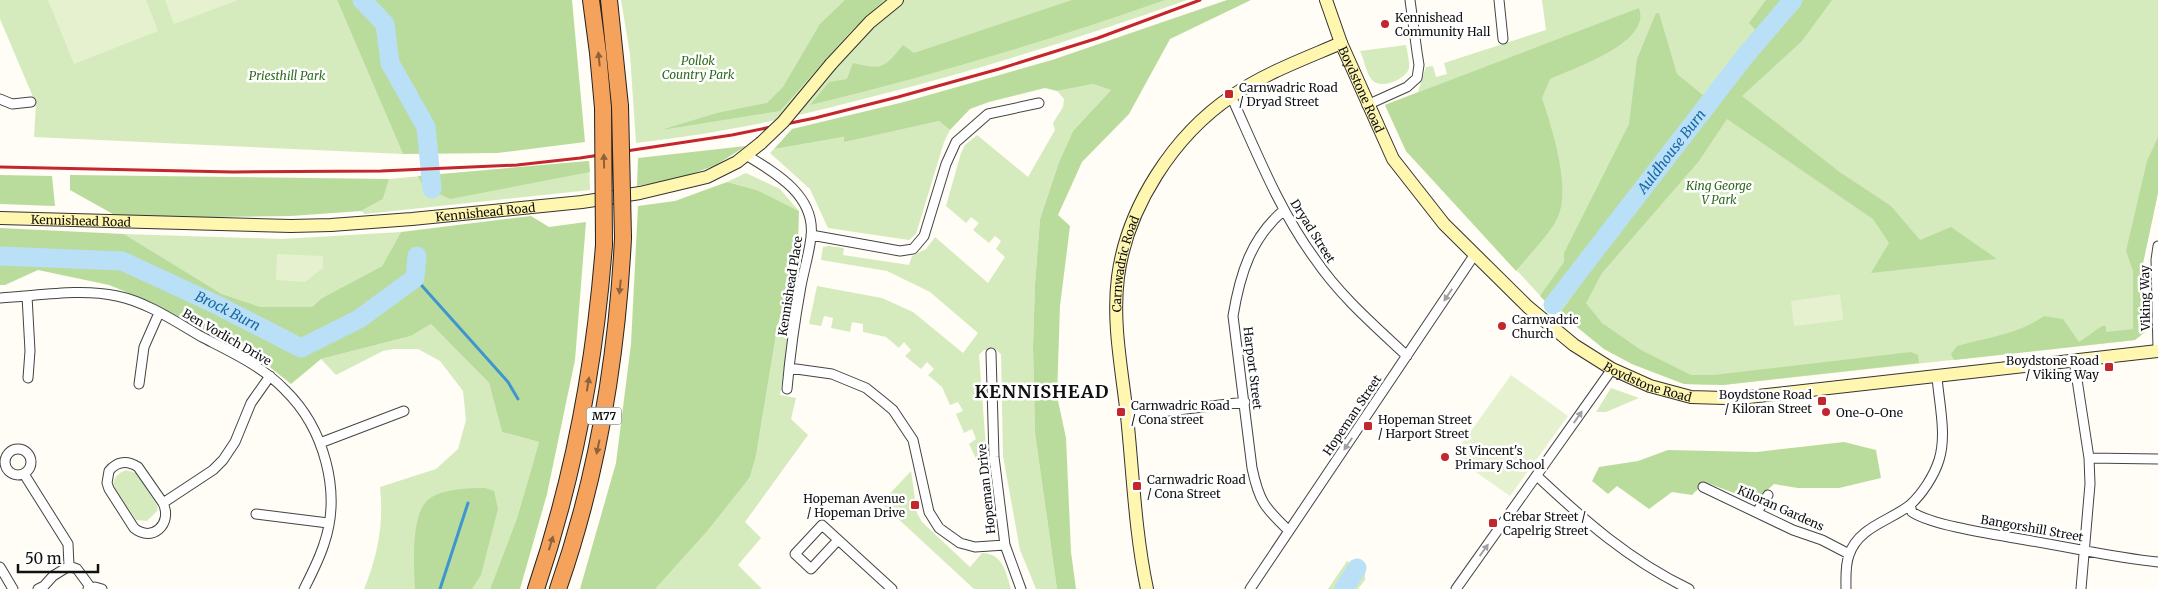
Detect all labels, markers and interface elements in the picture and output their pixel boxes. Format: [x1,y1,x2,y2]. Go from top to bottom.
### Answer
place label: Kennishead Community Hall [1395,10,1491,39]
marker: Kennishead Community Hall [1379,18,1391,30]
street label: Boydstone Road [1336,44,1388,135]
one-way arrow [595,51,603,67]
park label: Pollok Country Park [662,53,735,82]
park label: Priesthill Park [249,68,326,83]
place label: Carnwadric Road / Dryad Street [1239,80,1338,109]
marker: Carnwadric Road / Dryad Street [1223,88,1235,100]
water label: Auldhouse Burn [1633,106,1710,198]
one-way arrow [600,153,608,169]
park label: King George V Park [1685,178,1752,207]
street label: Dryad Street [1287,196,1339,266]
street label: Kennishead Road [435,199,536,224]
street label: Kennishead Road [31,211,131,229]
street label: Carnwadric Road [1109,213,1142,312]
street label: Kennishead Place [775,235,805,337]
street label: Viking Way [2137,265,2153,332]
one-way arrow [616,279,624,295]
water label: Brock Burn [192,287,263,335]
one-way arrow [1443,288,1453,302]
street label: Ben Vorlich Drive [180,305,274,369]
place label: Carnwadric Church [1512,312,1579,341]
marker: Carnwadric Church [1496,320,1508,332]
street label: Harport Street [1240,326,1266,411]
place label: Boydstone Road / Viking Way [2006,353,2099,382]
street label: Boydstone Road [1601,358,1693,404]
marker: Boydstone Road / Viking Way [2103,361,2115,373]
street label: Hopeman Street [1320,372,1385,458]
one-way arrow [584,376,592,392]
district label: KENNISHEAD [974,380,1110,403]
place label: Boydstone Road / Kiloran Street [1719,387,1812,416]
marker: Boydstone Road / Kiloran Street [1816,395,1828,407]
place label: Carnwadric Road / Cona street [1131,398,1230,427]
place label: One-O-One [1836,405,1903,420]
marker: Carnwadric Road / Cona street [1115,406,1127,418]
marker: One-O-One [1820,406,1832,418]
road number: M77 [586,408,622,424]
one-way arrow [1573,410,1583,424]
place label: Hopeman Street / Harport Street [1378,412,1472,441]
marker: Hopeman Street / Harport Street [1362,420,1374,432]
one-way arrow [1343,438,1353,451]
one-way arrow [594,440,602,455]
street label: Hopeman Drive [974,443,998,535]
place label: St Vincent's Primary School [1455,443,1545,472]
marker: St Vincent's Primary School [1439,451,1451,463]
place label: Carnwadric Road / Cona Street [1147,472,1246,501]
marker: Carnwadric Road / Cona Street [1131,480,1143,492]
street label: Kiloran Gardens [1735,482,1827,534]
place label: Hopeman Avenue / Hopeman Drive [803,491,905,520]
marker: Hopeman Avenue / Hopeman Drive [909,499,921,511]
place label: Crebar Street / Capelrig Street [1503,509,1589,538]
street label: Bangorshill Street [1979,512,2085,544]
marker: Crebar Street / Capelrig Street [1487,517,1499,529]
one-way arrow [548,535,556,550]
scale bar [18,542,98,574]
one-way arrow [1479,544,1490,557]
text: 50 m [25,549,62,568]

